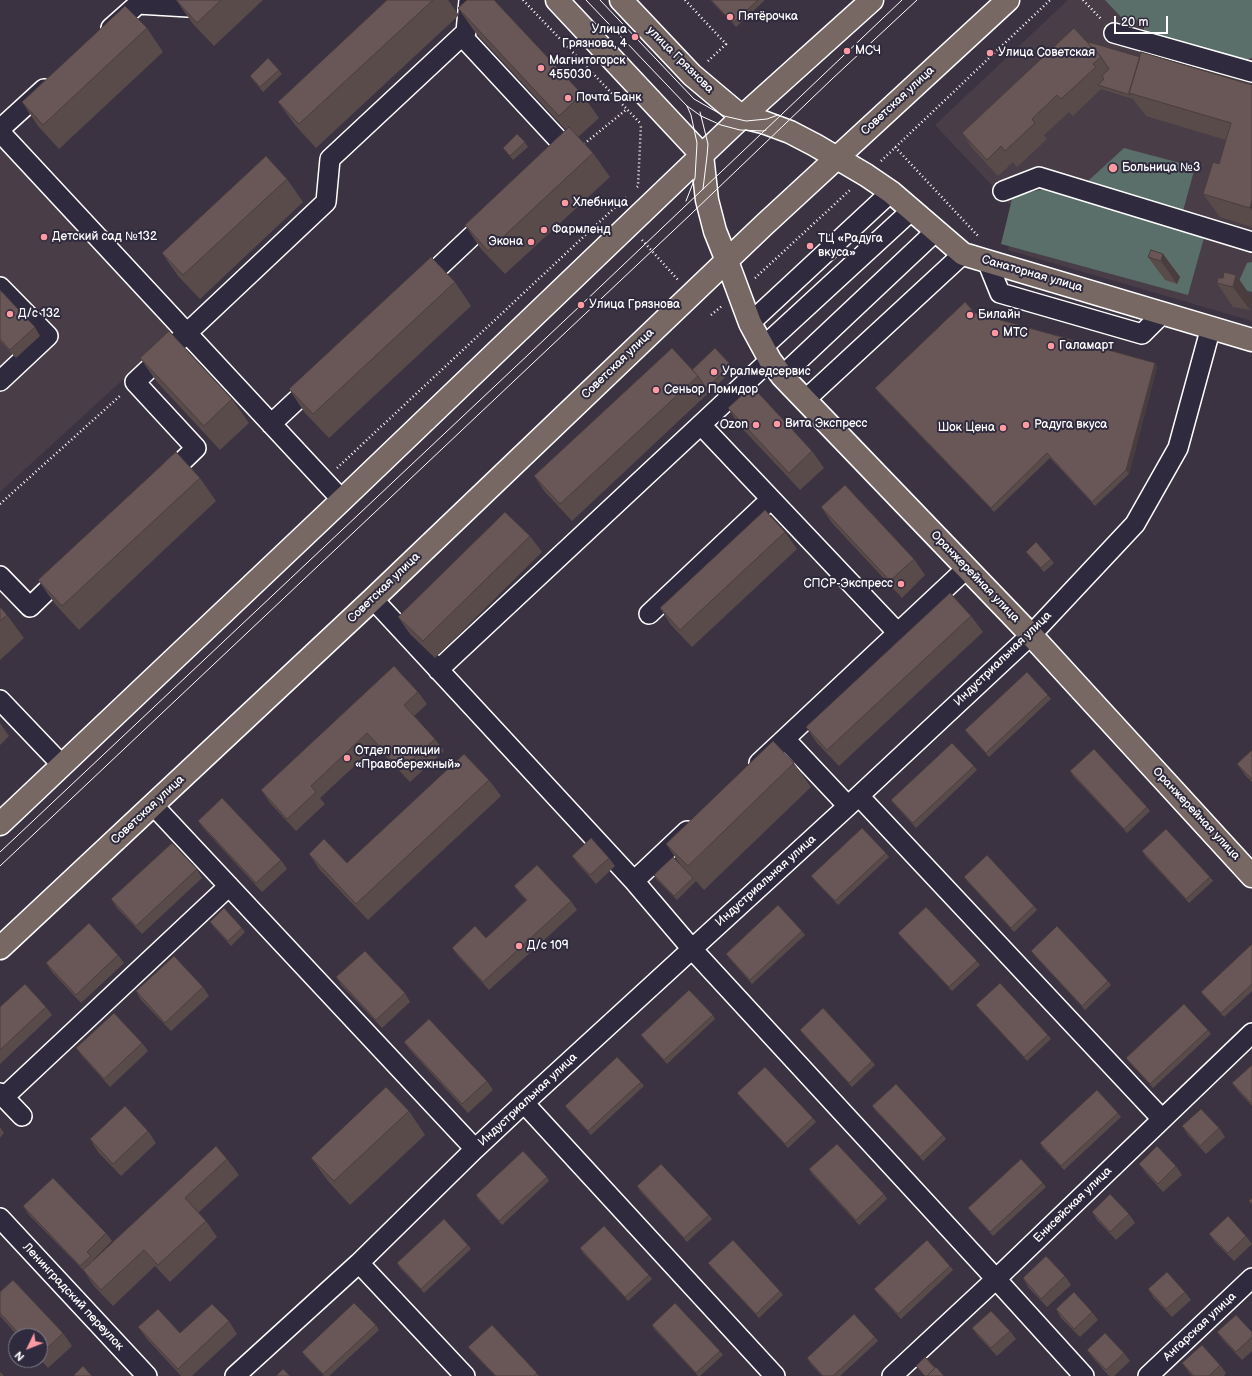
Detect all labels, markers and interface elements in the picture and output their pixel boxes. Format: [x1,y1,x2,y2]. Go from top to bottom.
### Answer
scale bar [1116,8,1170,34]
place label: Пятёрочка [738,10,798,24]
marker: Пятёрочка [725,12,735,22]
text: 20 m [1121,15,1148,30]
place label: Улица Грязнова, 4 [562,23,627,51]
street label: улица Грязнова [644,24,716,96]
marker: Улица Грязнова, 4 [630,32,640,42]
place label: МСЧ [855,44,881,58]
marker: МСЧ [842,46,852,56]
place label: Улица Советская [998,46,1095,60]
marker: Улица Советская [985,48,995,58]
place label: Магнитогорск 455030 [549,54,626,82]
marker: Магнитогорск 455030 [536,63,546,73]
street label: Советская улица [858,63,938,139]
place label: Почта Банк [576,91,642,105]
marker: Почта Банк [563,93,573,103]
place label: Больница №3 [1122,161,1200,175]
marker: Больница №3 [1107,162,1119,174]
place label: Хлебница [573,196,628,210]
marker: Хлебница [560,198,570,208]
place label: Фармленд [552,223,611,237]
marker: Фармленд [539,225,549,235]
place label: Детский сад №132 [52,230,157,244]
marker: Детский сад №132 [39,232,49,242]
place label: ТЦ «Радуга вкуса» [818,232,883,260]
place label: Экона [489,235,523,249]
marker: Экона [526,237,536,247]
marker: ТЦ «Радуга вкуса» [805,241,815,251]
street label: Санаторная улица [980,253,1084,295]
place label: Улица Грязнова [589,298,680,312]
marker: Улица Грязнова [576,300,586,310]
place label: Д/с 132 [18,307,60,321]
place label: Билайн [978,308,1021,322]
marker: Д/с 132 [5,309,15,319]
marker: Билайн [965,310,975,320]
street label: Советская улица [579,326,657,402]
place label: МТС [1003,326,1028,340]
marker: МТС [990,328,1000,338]
place label: Галамарт [1059,339,1114,353]
marker: Галамарт [1046,341,1056,351]
place label: Уралмедсервис [722,365,811,379]
marker: Уралмедсервис [709,367,719,377]
place label: Сеньор Помидор [664,383,758,397]
marker: Сеньор Помидор [651,385,661,395]
place label: Вита Экспресс [785,417,867,431]
place label: Ozon [720,418,748,432]
place label: Радуга вкуса [1034,418,1107,432]
marker: Вита Экспресс [772,419,782,429]
marker: Ozon [751,420,761,430]
marker: Радуга вкуса [1021,420,1031,430]
place label: Шок Цена [938,421,995,435]
marker: Шок Цена [998,423,1008,433]
street label: Оранжерейная улица [928,528,1022,626]
street label: Советская улица [345,550,423,626]
place label: СПСР-Экспресс [803,577,893,591]
marker: СПСР-Экспресс [896,579,906,589]
street label: Индустриальная улица [951,609,1055,709]
place label: Отдел полиции «Правобережный» [355,744,461,772]
marker: Отдел полиции «Правобережный» [342,753,352,763]
street label: Оранжерейная улица [1149,765,1243,863]
street label: Советская улица [108,772,188,848]
street label: Индустриальная улица [713,832,819,930]
place label: Д/с 109 [527,939,569,953]
marker: Д/с 109 [514,941,524,951]
street label: Индустриальная улица [475,1050,581,1150]
street label: Енисейская улица [1031,1164,1115,1246]
street label: Ленинградский переулок [19,1240,127,1354]
street label: Ангарская улица [1161,1289,1239,1365]
north arrow [8,1328,48,1368]
text: N [12,1348,27,1363]

